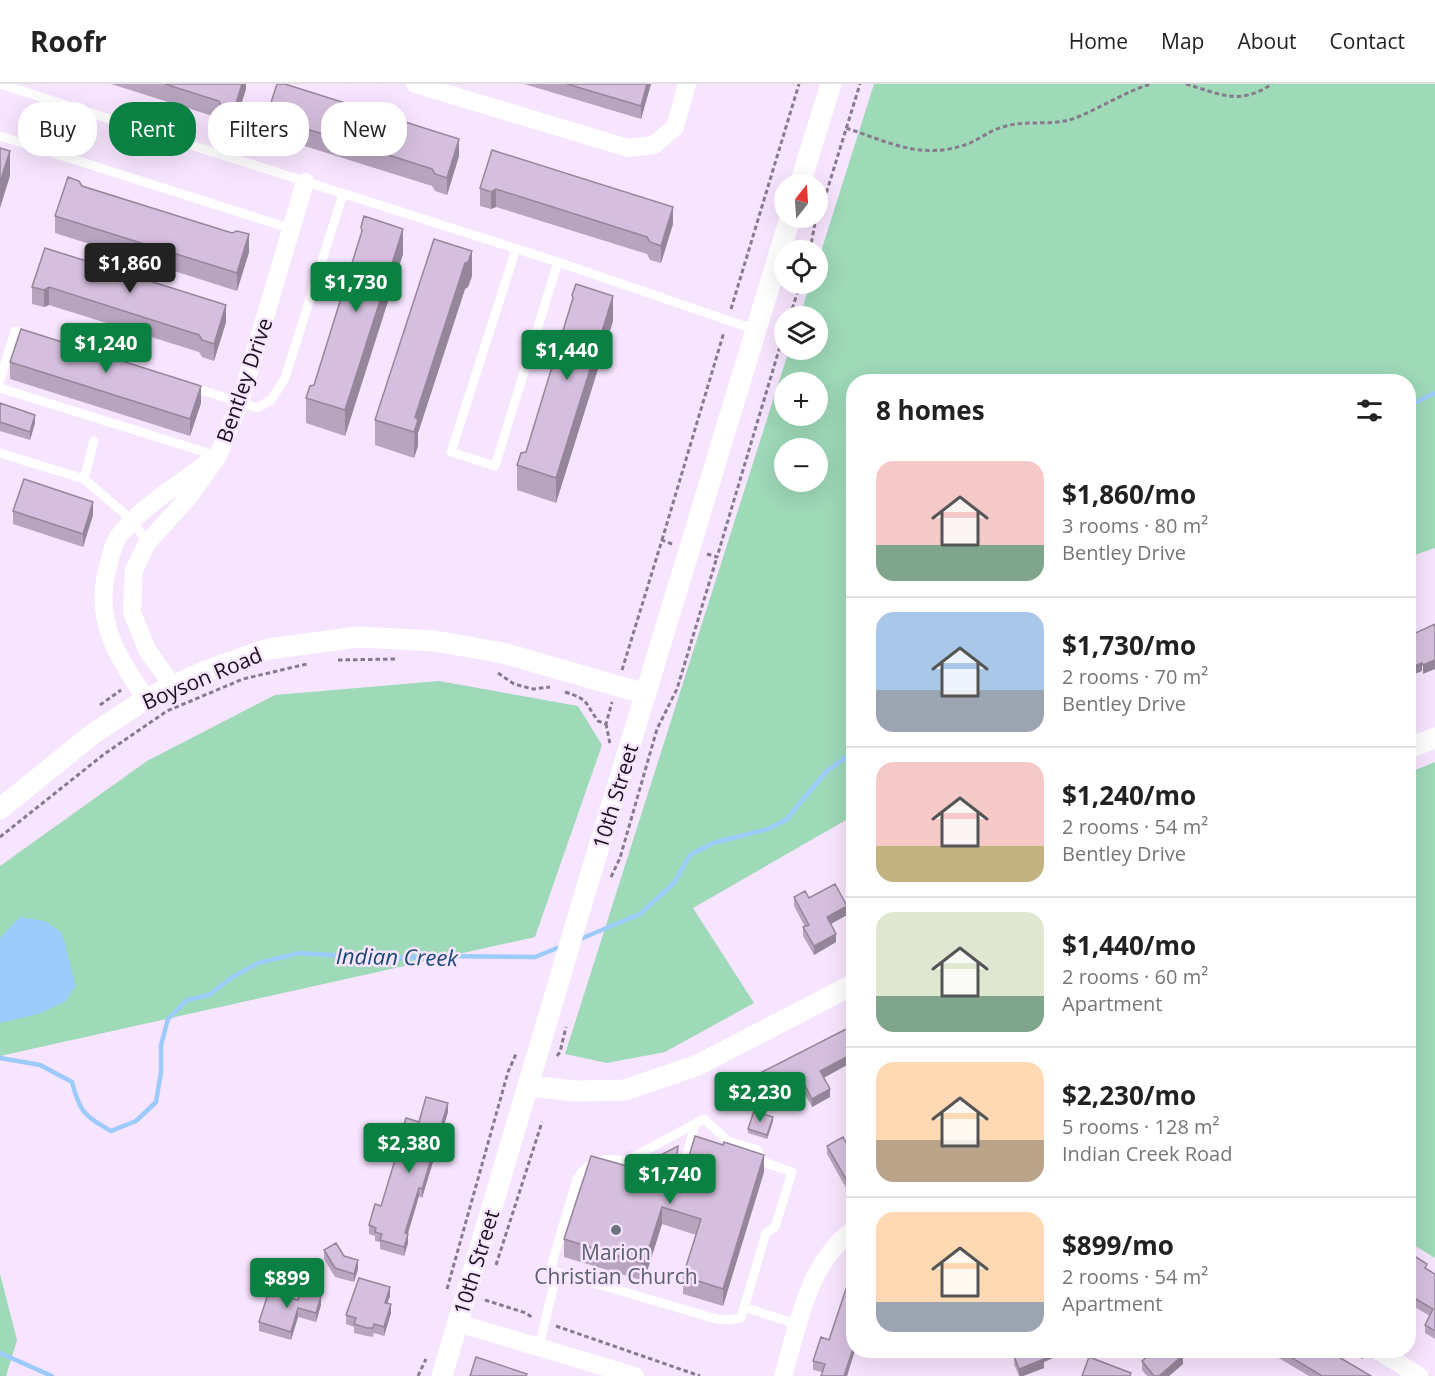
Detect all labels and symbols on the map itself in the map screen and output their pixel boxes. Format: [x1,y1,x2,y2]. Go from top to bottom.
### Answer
north arrow [774,174,828,228]
pin: $1,860 [81,243,179,294]
pin: $1,730 [307,262,405,313]
street label: Bentley Drive [210,314,278,446]
pin: $1,240 [57,323,155,374]
pin: $1,440 [518,330,616,381]
street label: Boyson Road [138,640,266,716]
street label: 10th Street [586,740,644,852]
water label: Indian Creek [336,940,460,972]
pin: $2,230 [711,1072,809,1123]
pin: $2,380 [360,1123,458,1174]
pin: $1,740 [621,1154,719,1205]
street label: 10th Street [447,1206,505,1318]
marker: Marion Christian Church [609,1223,623,1237]
place label: Marion Christian Church [534,1238,698,1290]
pin: $899 [251,1258,323,1309]

